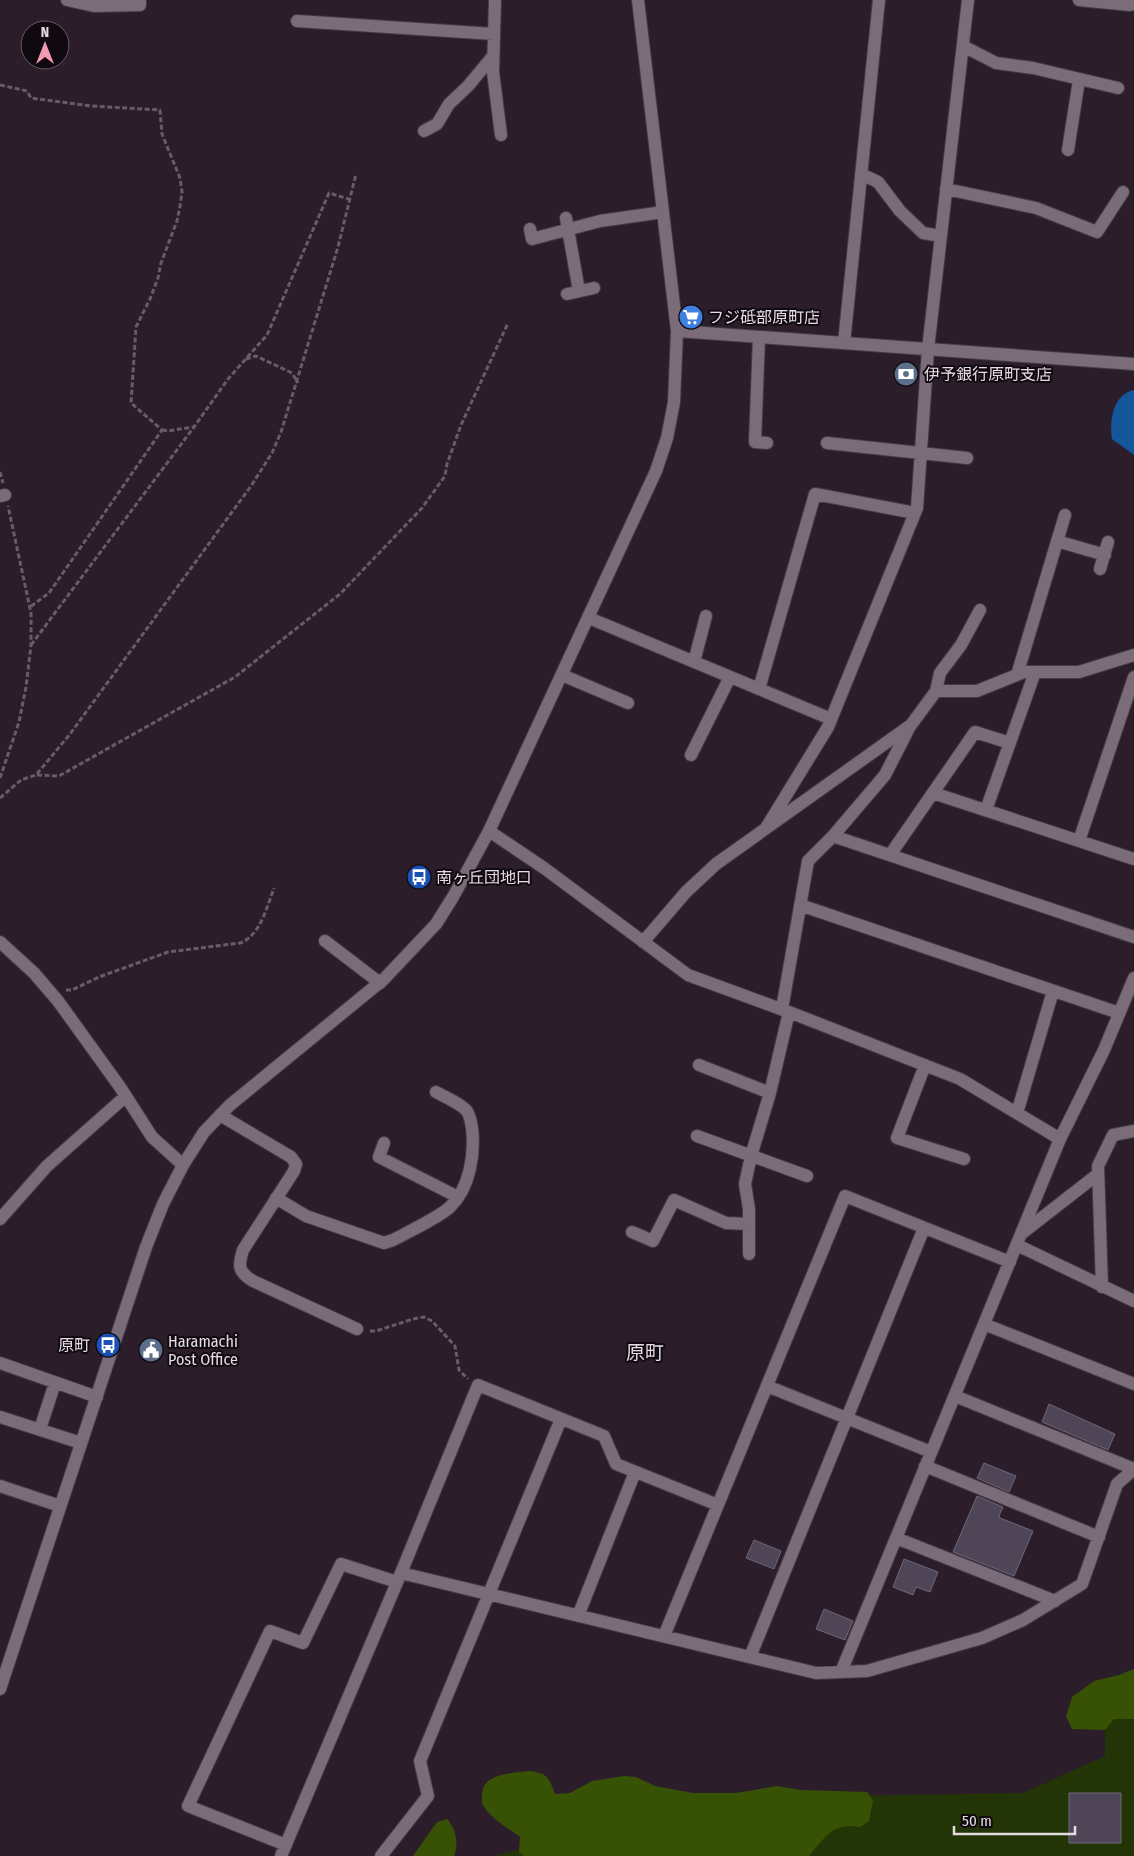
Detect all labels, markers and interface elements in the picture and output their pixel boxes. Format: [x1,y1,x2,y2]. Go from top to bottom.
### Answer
north arrow [20,20,70,70]
text: N [41,24,49,41]
supermarket icon: フジ砥部原町店 [678,304,704,330]
place label: フジ砥部原町店 [708,308,820,327]
bank icon: 伊予銀行原町支店 [893,361,919,387]
place label: 伊予銀行原町支店 [924,365,1052,384]
bus stop icon: 南ヶ丘団地口 [406,864,432,890]
place label: 南ヶ丘団地口 [436,868,532,887]
bus stop icon: 原町 [95,1332,121,1358]
place label: Haramachi Post Office [168,1332,238,1369]
place label: 原町 [58,1336,90,1355]
public building icon: Haramachi Post Office [138,1337,164,1363]
district label: 原町 [626,1341,664,1364]
scale bar [954,1804,1075,1836]
text: 50 m [962,1812,992,1830]

